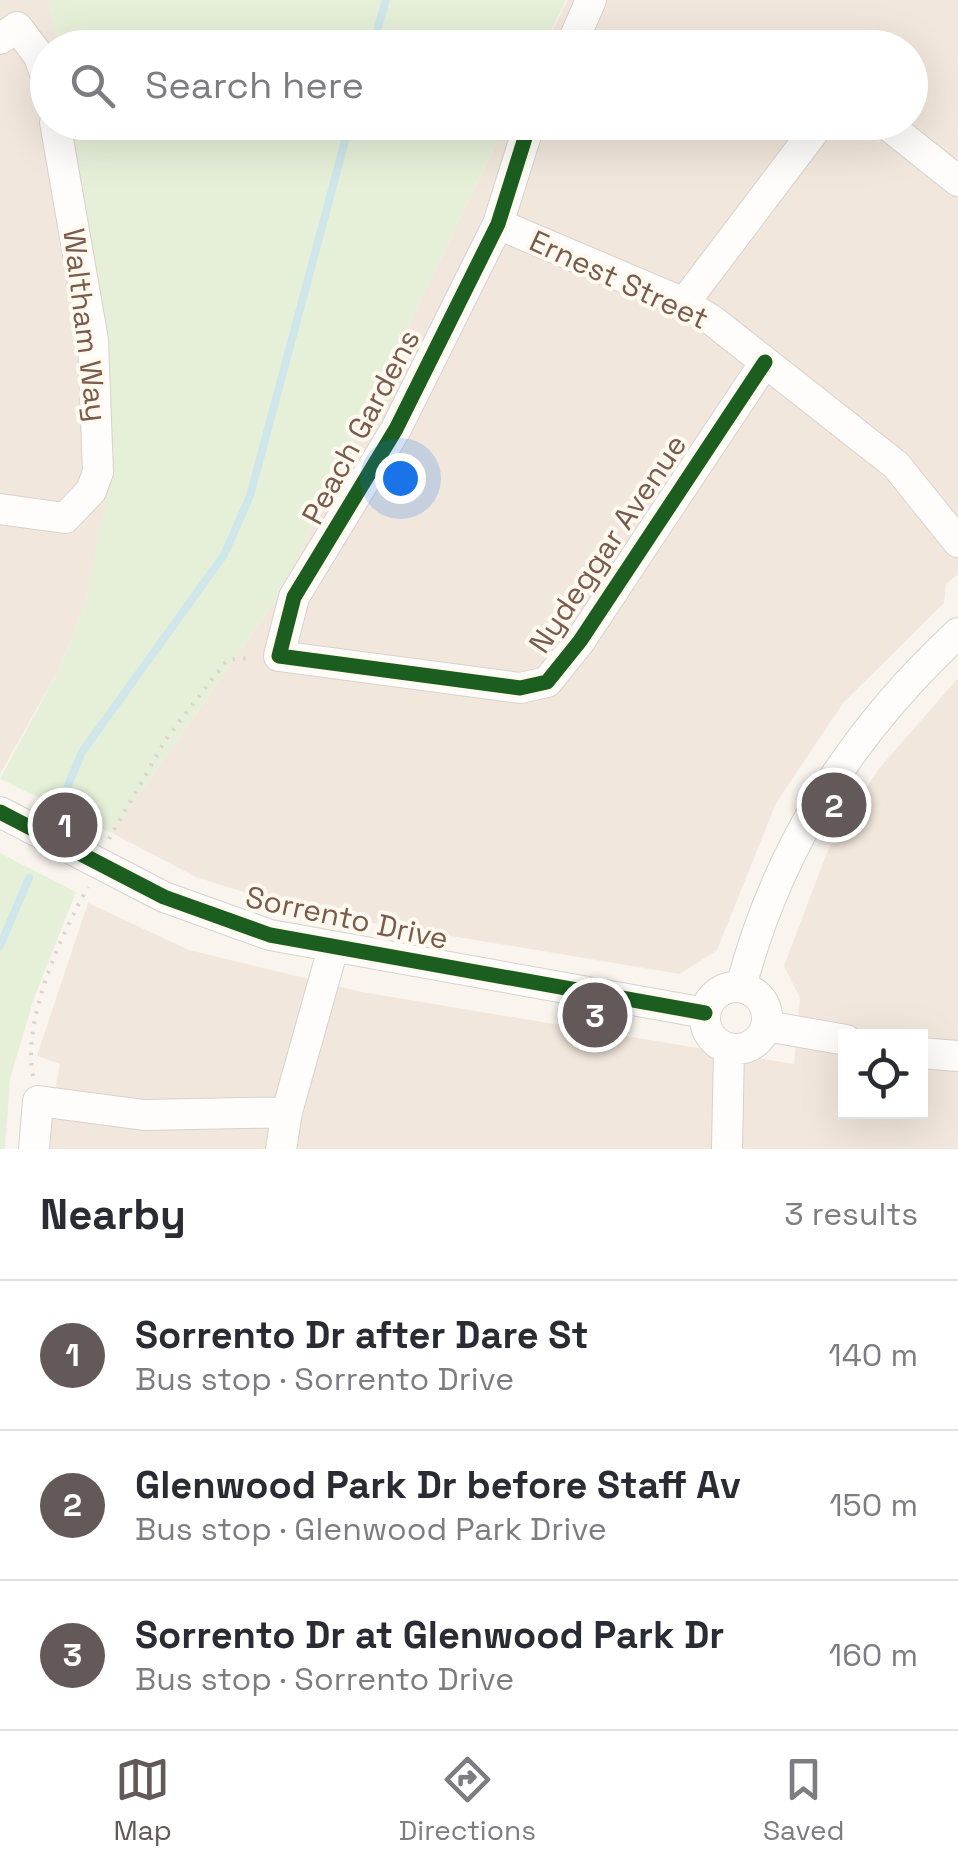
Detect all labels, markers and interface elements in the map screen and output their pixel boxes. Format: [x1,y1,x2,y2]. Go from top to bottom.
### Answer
search box [30,30,928,140]
icon: search [65,58,120,113]
text: Search here [145,61,364,109]
street label: Ernest Street [524,221,715,338]
street label: Waltham Way [54,226,117,424]
street label: Peach Gardens [293,323,428,531]
street label: Nydeggar Avenue [520,427,695,661]
your location [375,453,426,504]
pin: 2 [802,768,866,842]
pin: 1 [32,788,98,862]
street label: Sorrento Drive [242,877,452,958]
pin: 3 [562,978,628,1052]
map controls [838,1029,928,1119]
button: locate [838,1029,928,1119]
text: Nearby [40,1188,186,1241]
text: 3 results [784,1194,918,1234]
text: Sorrento Dr after Dare St [135,1311,589,1359]
text: 1 [65,1335,80,1375]
text: 140 m [828,1335,918,1375]
text: Bus stop · Sorrento Drive [135,1359,514,1399]
text: Glenwood Park Dr before Staff Av [135,1461,741,1509]
text: 2 [63,1485,82,1525]
text: 150 m [829,1485,918,1525]
text: Bus stop · Glenwood Park Drive [135,1509,607,1549]
text: Sorrento Dr at Glenwood Park Dr [135,1611,724,1659]
text: 3 [63,1635,82,1675]
text: 160 m [829,1635,918,1675]
text: Bus stop · Sorrento Drive [135,1659,514,1699]
tab: Map [113,1752,172,1848]
tab: Directions [399,1752,536,1848]
tab: Saved [763,1752,845,1848]

